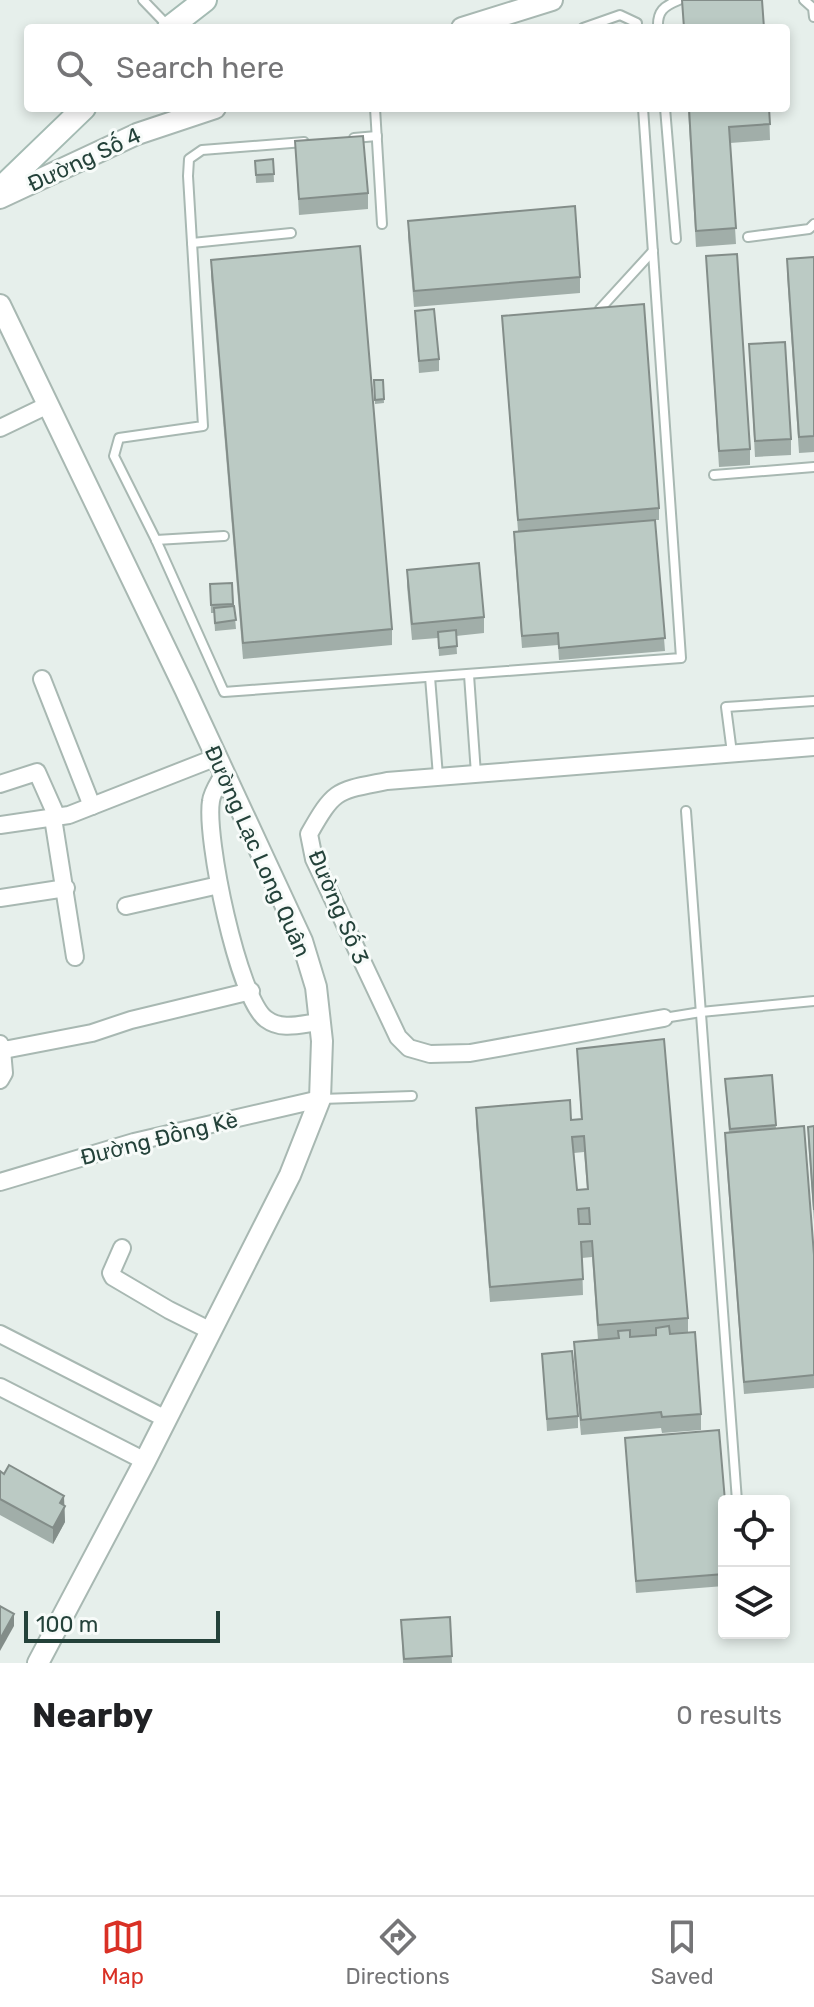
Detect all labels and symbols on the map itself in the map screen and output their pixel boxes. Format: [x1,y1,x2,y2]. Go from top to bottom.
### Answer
street label: Đường Số 4 [23,121,145,197]
street label: Đường Lạc Long Quân [199,741,316,961]
street label: Đường Số 3 [302,846,375,968]
street label: Đường Đồng Kè [78,1106,241,1171]
scale bar [24,1607,220,1643]

